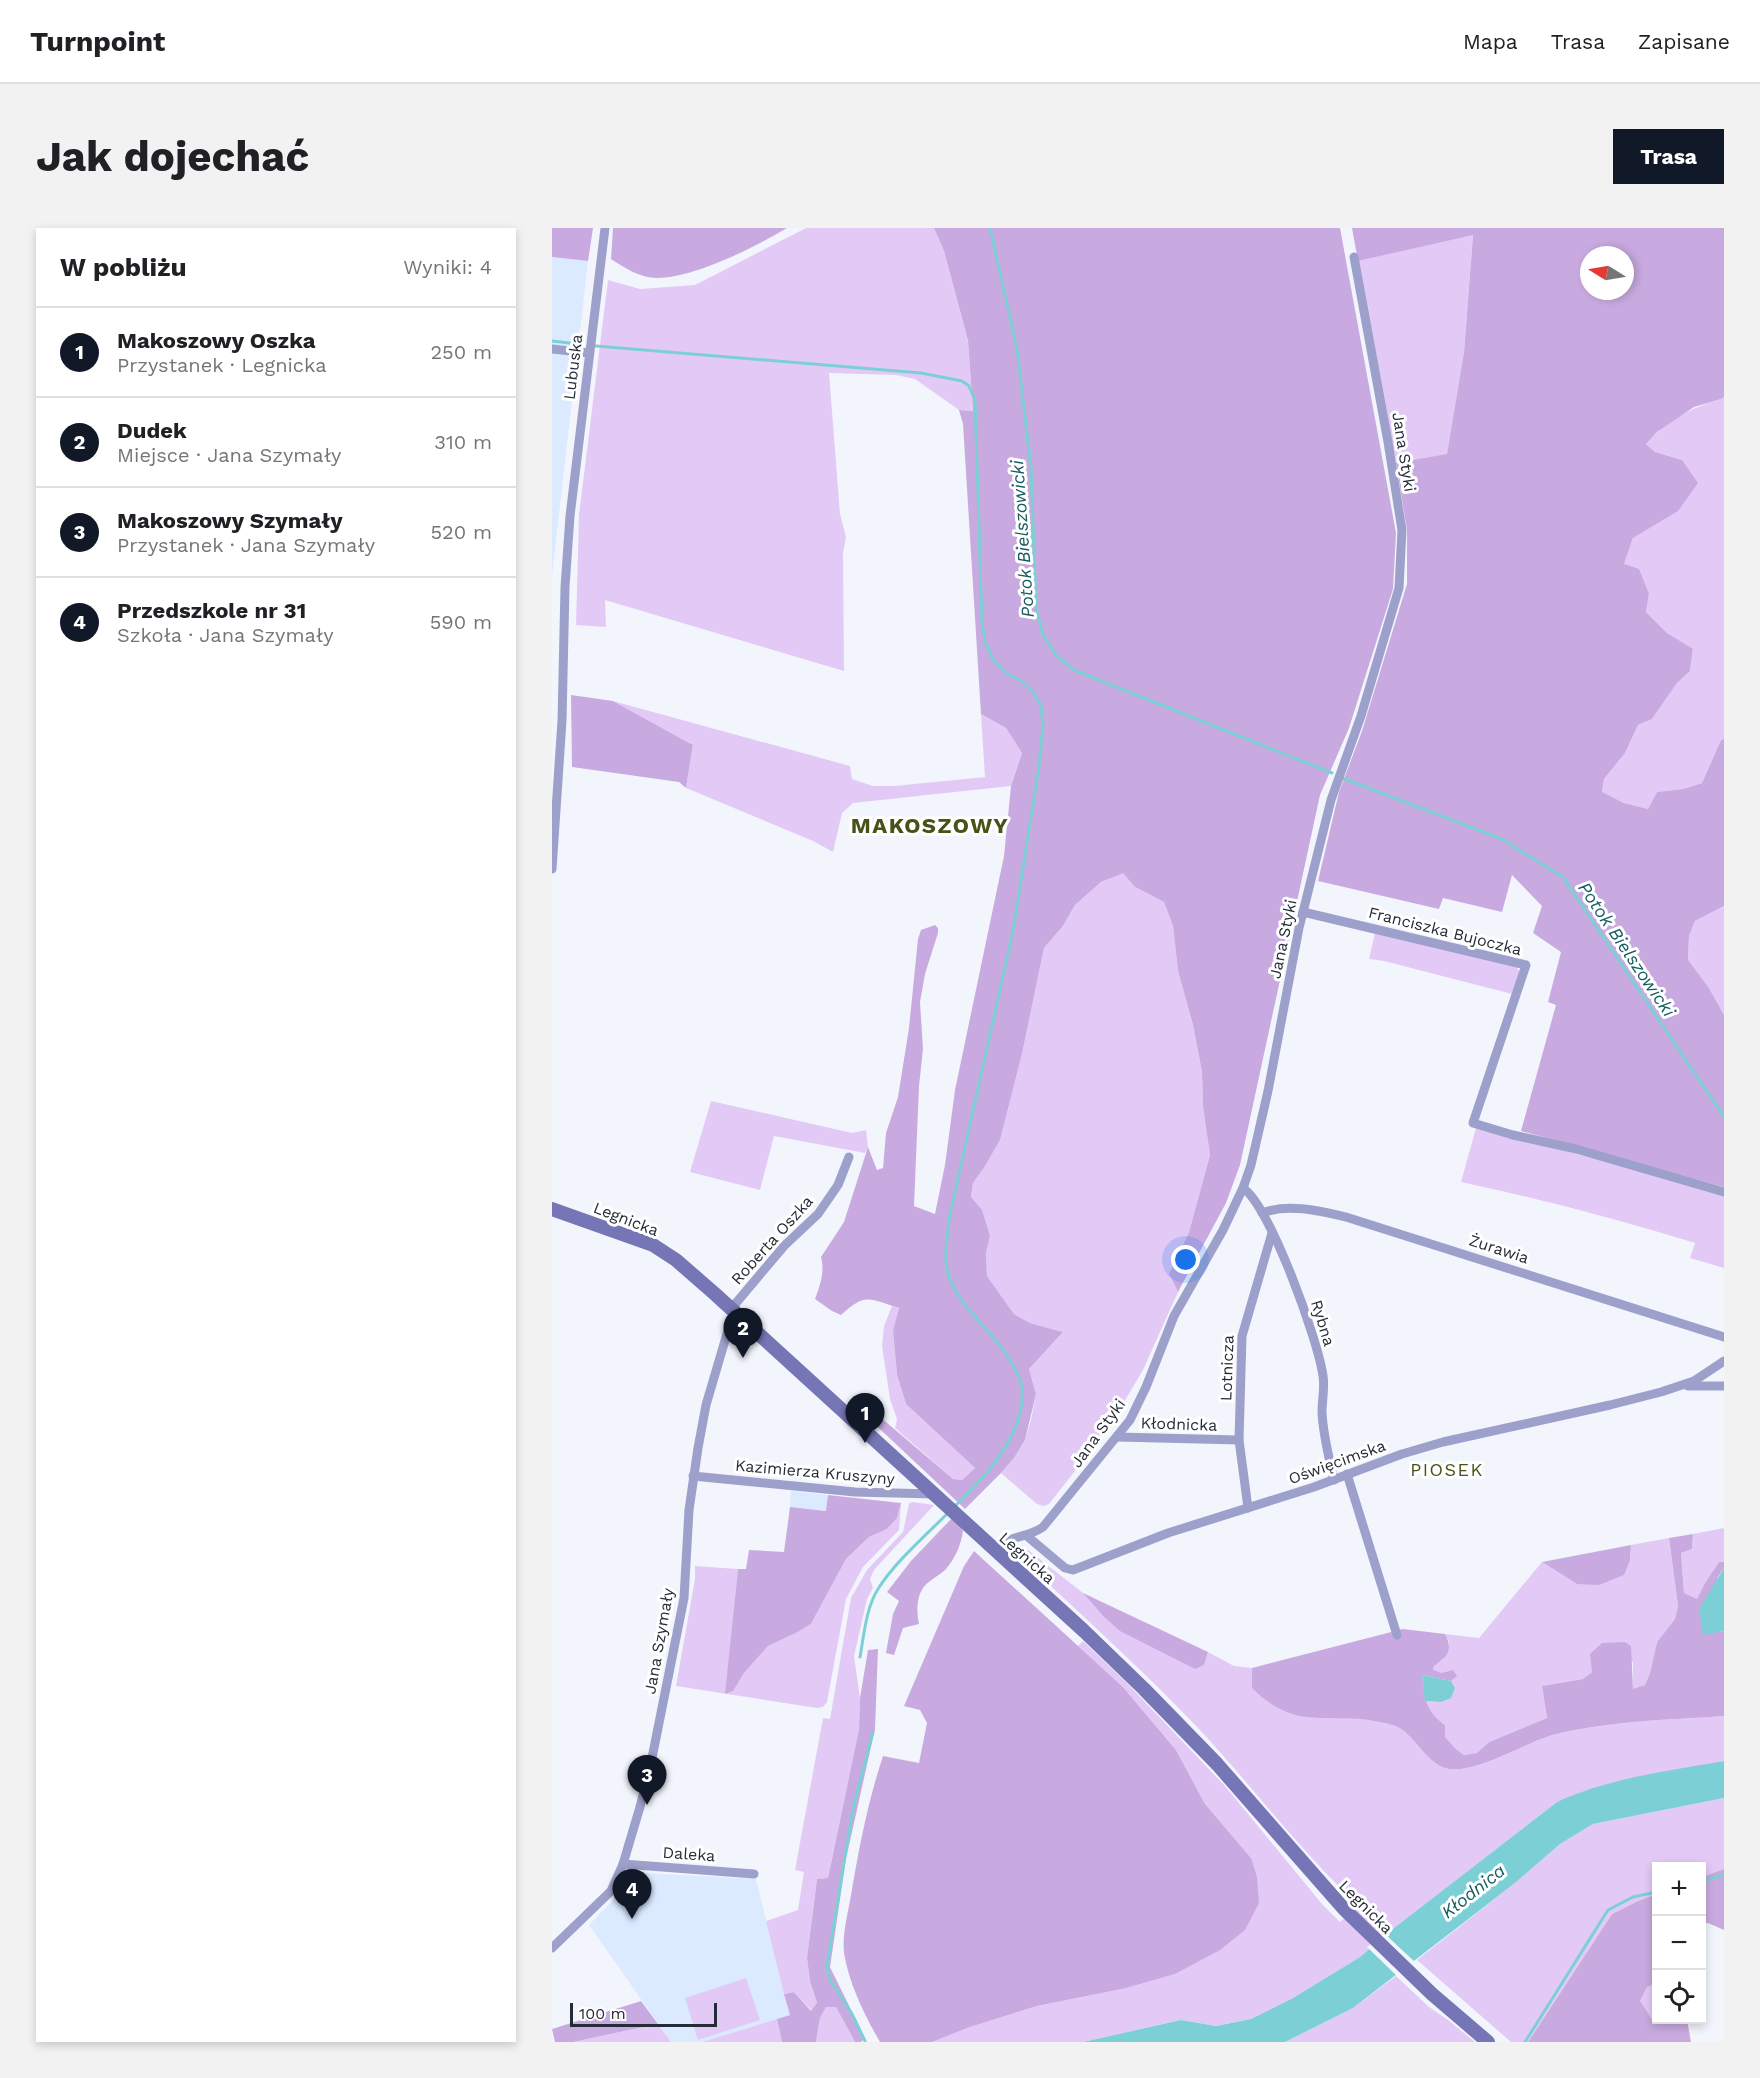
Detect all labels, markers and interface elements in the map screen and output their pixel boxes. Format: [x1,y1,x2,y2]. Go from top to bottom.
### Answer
text: Turnpoint [30,25,165,58]
text: Mapa [1463,29,1518,54]
text: Trasa [1551,29,1605,54]
text: Zapisane [1638,29,1730,54]
button: Trasa [1613,129,1724,184]
text: Jak dojechać [36,132,309,181]
north arrow [1580,246,1634,300]
text: W pobliżu [60,252,187,282]
text: Wyniki: 4 [403,255,492,279]
text: Makoszowy Oszka [117,328,316,353]
street label: Lubuska [560,333,586,401]
text: 1 [75,340,84,364]
text: 250 m [430,340,492,364]
text: Przystanek · Legnicka [117,353,327,377]
street label: Jana Styki [1388,411,1420,493]
text: Dudek [117,418,187,443]
text: 2 [74,430,85,454]
text: 310 m [434,430,492,454]
text: Miejsce · Jana Szymały [117,443,341,467]
water label: Potok Bielszowicki [1006,458,1038,618]
text: Makoszowy Szymały [117,508,343,533]
text: 3 [74,520,85,544]
text: 520 m [430,520,492,544]
text: Przystanek · Jana Szymały [117,533,375,557]
text: Przedszkole nr 31 [117,598,306,623]
text: 4 [73,610,86,634]
text: 590 m [430,610,492,634]
text: Szkoła · Jana Szymały [117,623,334,647]
district label: MAKOSZOWY [851,813,1009,838]
water label: Potok Bielszowicki [1574,878,1681,1021]
street label: Jana Styki [1265,898,1301,980]
street label: Franciszka Bujoczka [1366,903,1524,959]
street label: Roberta Oszka [727,1192,817,1288]
street label: Legnicka [591,1198,661,1240]
street label: Żurawia [1467,1230,1531,1268]
your location [1171,1245,1200,1274]
street label: Rybna [1307,1298,1339,1348]
pin: 2 [724,1308,762,1358]
street label: Lotnicza [1216,1335,1238,1401]
pin: 1 [846,1394,884,1443]
street label: Jana Styki [1067,1395,1129,1471]
street label: Kłodnicka [1140,1413,1218,1435]
street label: Oświęcimska [1286,1436,1388,1488]
street label: Kazimierza Kruszyny [734,1456,896,1489]
district label: PIOSEK [1410,1459,1484,1480]
street label: Legnicka [995,1528,1059,1588]
street label: Jana Szymały [640,1586,678,1696]
pin: 3 [628,1756,667,1805]
street label: Daleka [662,1843,716,1865]
water label: Kłodnica [1437,1860,1509,1922]
map controls [1652,1862,1706,2024]
button: + [1652,1862,1706,1916]
pin: 4 [612,1870,652,1919]
street label: Legnicka [1335,1876,1397,1938]
button: − [1652,1916,1706,1970]
button: locate [1652,1970,1706,2024]
scale bar [570,2000,717,2028]
text: 100 m [579,2004,626,2023]

